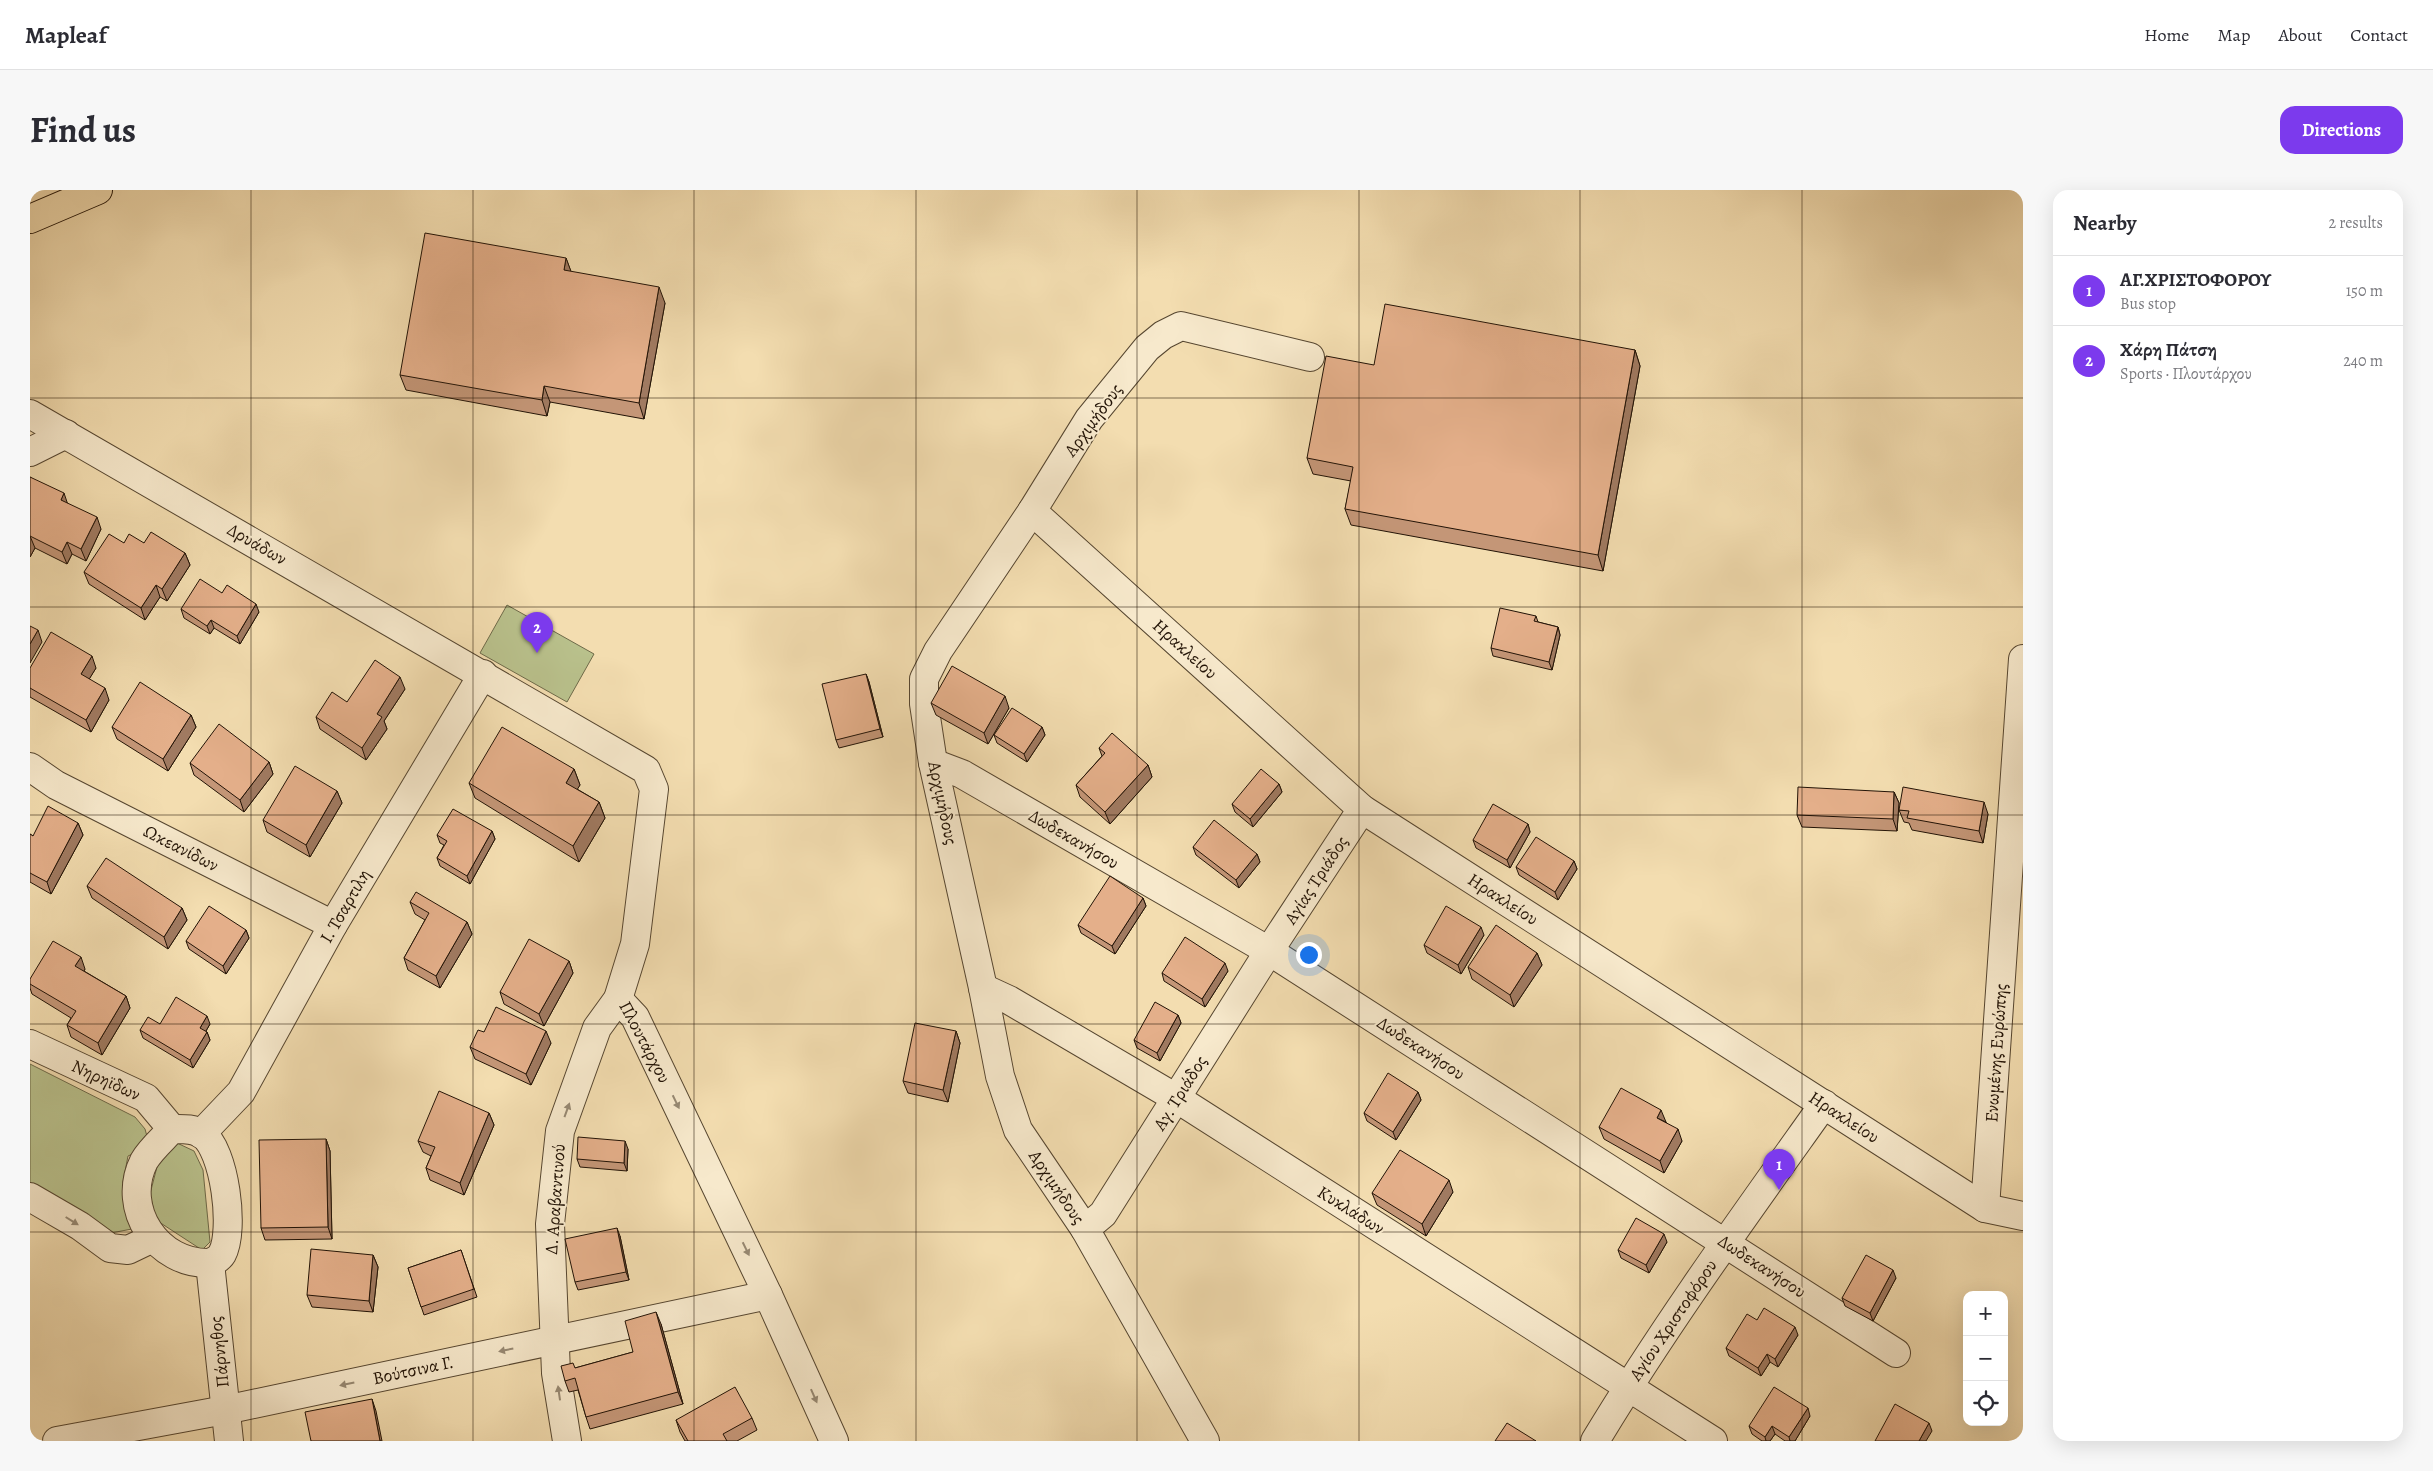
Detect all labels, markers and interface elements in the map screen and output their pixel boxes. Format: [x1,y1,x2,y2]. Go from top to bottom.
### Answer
text: Mapleaf [25,19,107,51]
text: Home [2144,23,2189,47]
text: Map [2217,23,2250,47]
text: About [2278,23,2322,47]
text: Contact [2350,23,2408,47]
text: Find us [30,106,136,154]
button: Directions [2280,106,2403,154]
text: Nearby [2073,209,2136,237]
text: 2 results [2328,212,2383,234]
text: ΑΓ.ΧΡΙΣΤΟΦΟΡΟΥ [2120,267,2271,293]
text: 1 [2086,280,2092,302]
text: 150 m [2346,280,2383,302]
text: Bus stop [2120,293,2176,315]
text: Χάρη Πάτση [2120,337,2217,363]
text: 2 [2085,350,2093,372]
text: 240 m [2343,350,2383,372]
text: Sports · Πλουτάρχου [2120,363,2252,385]
street label: Αρχιμήδους [1058,379,1128,462]
street label: Δρυάδων [223,517,291,571]
pin: 2 [521,612,553,653]
street label: Ηρακλείου [1147,614,1223,684]
street label: Αρχιμήδους [922,758,964,847]
street label: Δωδεκανήσου [1025,804,1123,874]
street label: Ωκεανίδων [139,819,223,877]
street label: Αγίας Τριάδος [1278,831,1354,930]
street label: Ι. Τσαρτιλη [314,865,376,947]
street label: Ηρακλείου [1463,867,1543,931]
your location [1296,942,1322,968]
street label: Ενωμένης Ευρώπης [1979,983,2013,1123]
street label: Πλουτάρχου [613,997,677,1087]
street label: Δωδεκανήσου [1372,1011,1470,1085]
street label: Αγ. Τριάδος [1147,1051,1212,1136]
street label: Νηρηϊδων [68,1054,144,1106]
street label: Ηρακλείου [1804,1085,1884,1149]
one-way arrow [672,1095,680,1109]
one-way arrow [563,1102,571,1117]
street label: Δ. Αραβαντινού [539,1143,571,1255]
street label: Αρχιμήδους [1023,1144,1091,1229]
pin: 1 [1763,1149,1795,1190]
street label: Κυκλάδων [1313,1180,1389,1240]
one-way arrow [66,1216,79,1225]
street label: Δωδεκανήσου [1713,1229,1811,1303]
one-way arrow [742,1242,750,1256]
street label: Αγίου Χριστοφόρου [1623,1255,1722,1386]
map controls [1963,1291,2008,1426]
button: + [1963,1291,2008,1336]
street label: Πάρνηθος [203,1315,235,1389]
button: − [1963,1336,2008,1381]
one-way arrow [498,1346,514,1354]
street label: Βούτσινα Γ. [370,1350,456,1390]
one-way arrow [340,1380,355,1388]
button: locate [1963,1381,2008,1426]
one-way arrow [555,1385,563,1401]
one-way arrow [810,1389,818,1403]

